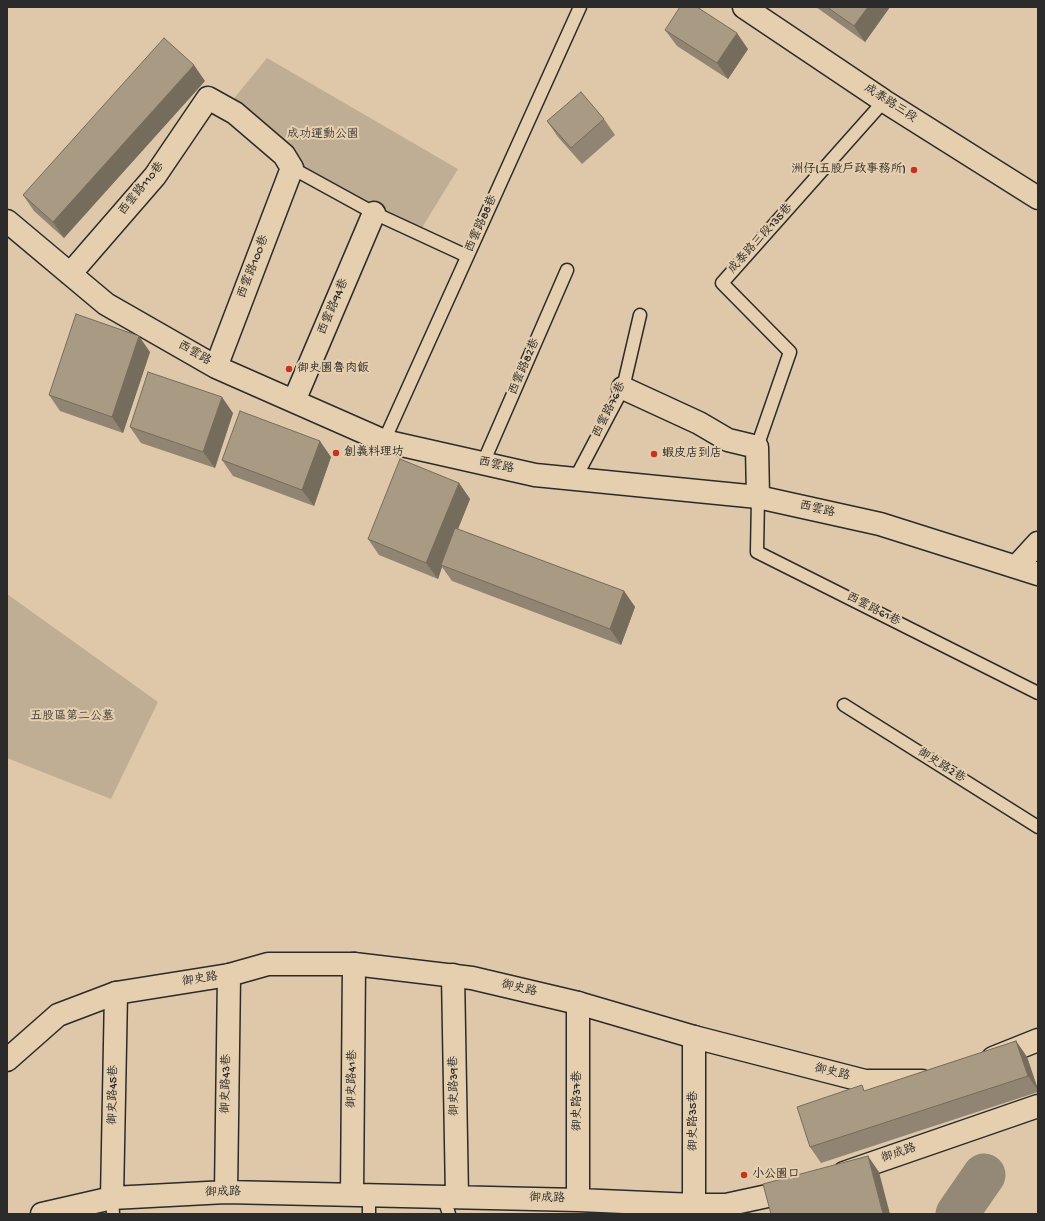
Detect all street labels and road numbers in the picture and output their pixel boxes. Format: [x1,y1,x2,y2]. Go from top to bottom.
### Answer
street label: 成泰路三段 [861,82,919,126]
street label: 西雲路110巷 [116,159,168,219]
street label: 西雲路88巷 [463,193,501,255]
street label: 成泰路三段135巷 [726,201,796,277]
street label: 西雲路100巷 [235,233,273,301]
street label: 西雲路94巷 [316,277,352,337]
street label: 西雲路82巷 [507,336,543,398]
street label: 西雲路 [175,339,213,369]
street label: 西雲路76巷 [590,380,630,440]
street label: 西雲路 [477,455,515,477]
street label: 西雲路 [798,499,836,521]
street label: 西雲路61巷 [843,590,903,630]
street label: 御史路2巷 [914,746,968,786]
street label: 御史路 [181,970,219,990]
street label: 御史路 [500,978,538,1000]
street label: 御史路41巷 [345,1050,361,1108]
street label: 御史路43巷 [219,1054,235,1114]
street label: 御史路39巷 [447,1056,463,1116]
street label: 御史路 [813,1062,851,1084]
street label: 御史路45巷 [106,1065,122,1125]
street label: 御史路37巷 [571,1071,585,1131]
street label: 御史路35巷 [687,1091,701,1151]
street label: 御成路 [880,1141,918,1167]
street label: 御成路 [205,1185,241,1201]
street label: 御成路 [529,1191,565,1207]

